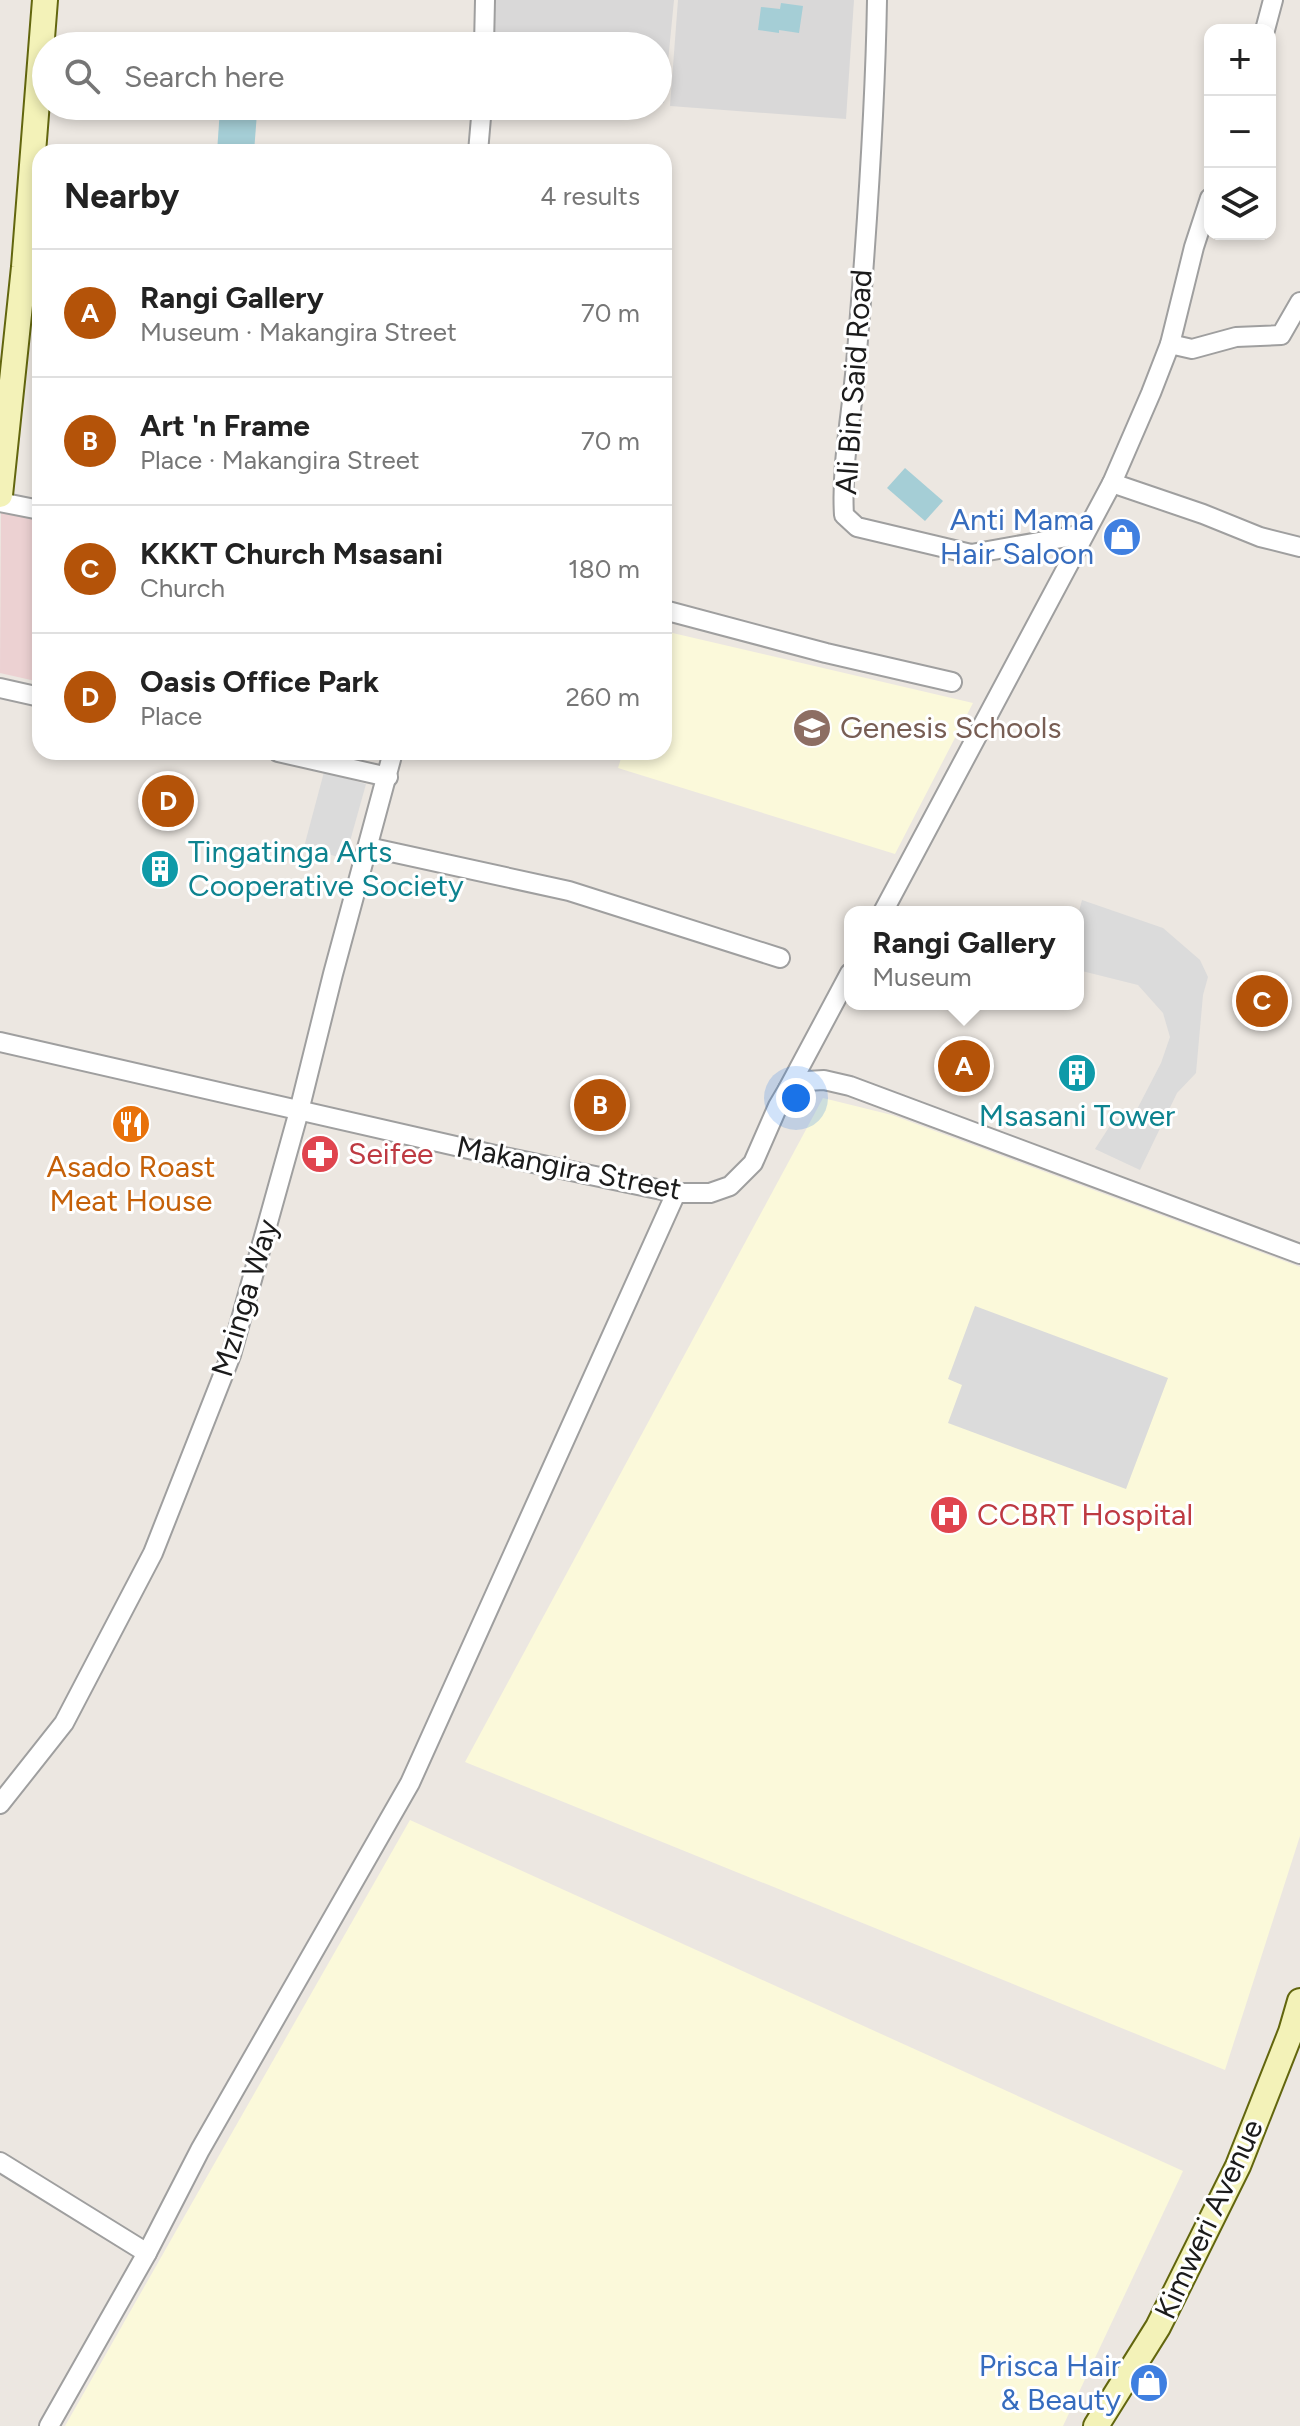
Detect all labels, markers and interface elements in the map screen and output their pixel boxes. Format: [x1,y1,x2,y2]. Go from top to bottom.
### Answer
map controls [1204,24,1276,240]
button: + [1204,24,1276,96]
search box [32,32,672,120]
icon: search [60,54,104,98]
text: Search here [124,58,284,95]
button: − [1204,96,1276,168]
button: layers [1204,168,1276,240]
text: Nearby [64,176,179,217]
text: 4 results [540,180,640,212]
street label: Ali Bin Said Road [827,268,880,496]
text: Rangi Gallery [140,279,324,316]
text: A [81,297,99,329]
text: 70 m [581,297,640,329]
text: Museum · Makangira Street [140,316,457,348]
text: Art 'n Frame [140,407,310,444]
text: B [82,425,98,457]
text: 70 m [581,425,640,457]
text: Place · Makangira Street [140,444,420,476]
place label: Anti Mama Hair Saloon [940,501,1094,572]
shop icon: Anti Mama Hair Saloon [1101,516,1143,558]
text: KKKT Church Msasani [140,535,443,572]
text: C [81,553,99,585]
text: 180 m [568,553,640,585]
text: Church [140,572,225,604]
text: Oasis Office Park [140,663,379,700]
text: D [81,681,99,713]
text: 260 m [566,681,640,713]
text: Place [140,700,202,732]
school or university icon: Genesis Schools [791,707,833,749]
place label: Genesis Schools [840,709,1061,746]
pin: D [142,771,194,831]
place label: Tingatinga Arts Cooperative Society [188,833,464,904]
building icon: Tingatinga Arts Cooperative Society [139,848,181,890]
popup [844,906,1084,1010]
text: Rangi Gallery [872,924,1056,961]
text: Museum [872,961,972,993]
pin: C [1236,971,1288,1031]
pin: A [938,1036,990,1096]
building icon: Msasani Tower [1056,1052,1098,1094]
pin: B [574,1075,626,1135]
your location [776,1078,816,1118]
place label: Msasani Tower [979,1097,1175,1134]
restaurant icon: Asado Roast Meat House [110,1103,152,1145]
street label: Makangira Street [453,1128,685,1207]
pharmacy icon: Seifee [299,1133,341,1175]
place label: Seifee [348,1135,434,1172]
place label: Asado Roast Meat House [47,1148,215,1219]
street label: Mzinga Way [203,1215,286,1381]
hospital icon: CCBRT Hospital [928,1494,970,1536]
place label: CCBRT Hospital [977,1496,1193,1533]
street label: Kimweri Avenue [1146,2113,1271,2325]
place label: Prisca Hair & Beauty [979,2347,1121,2418]
shop icon: Prisca Hair & Beauty [1128,2362,1170,2404]

